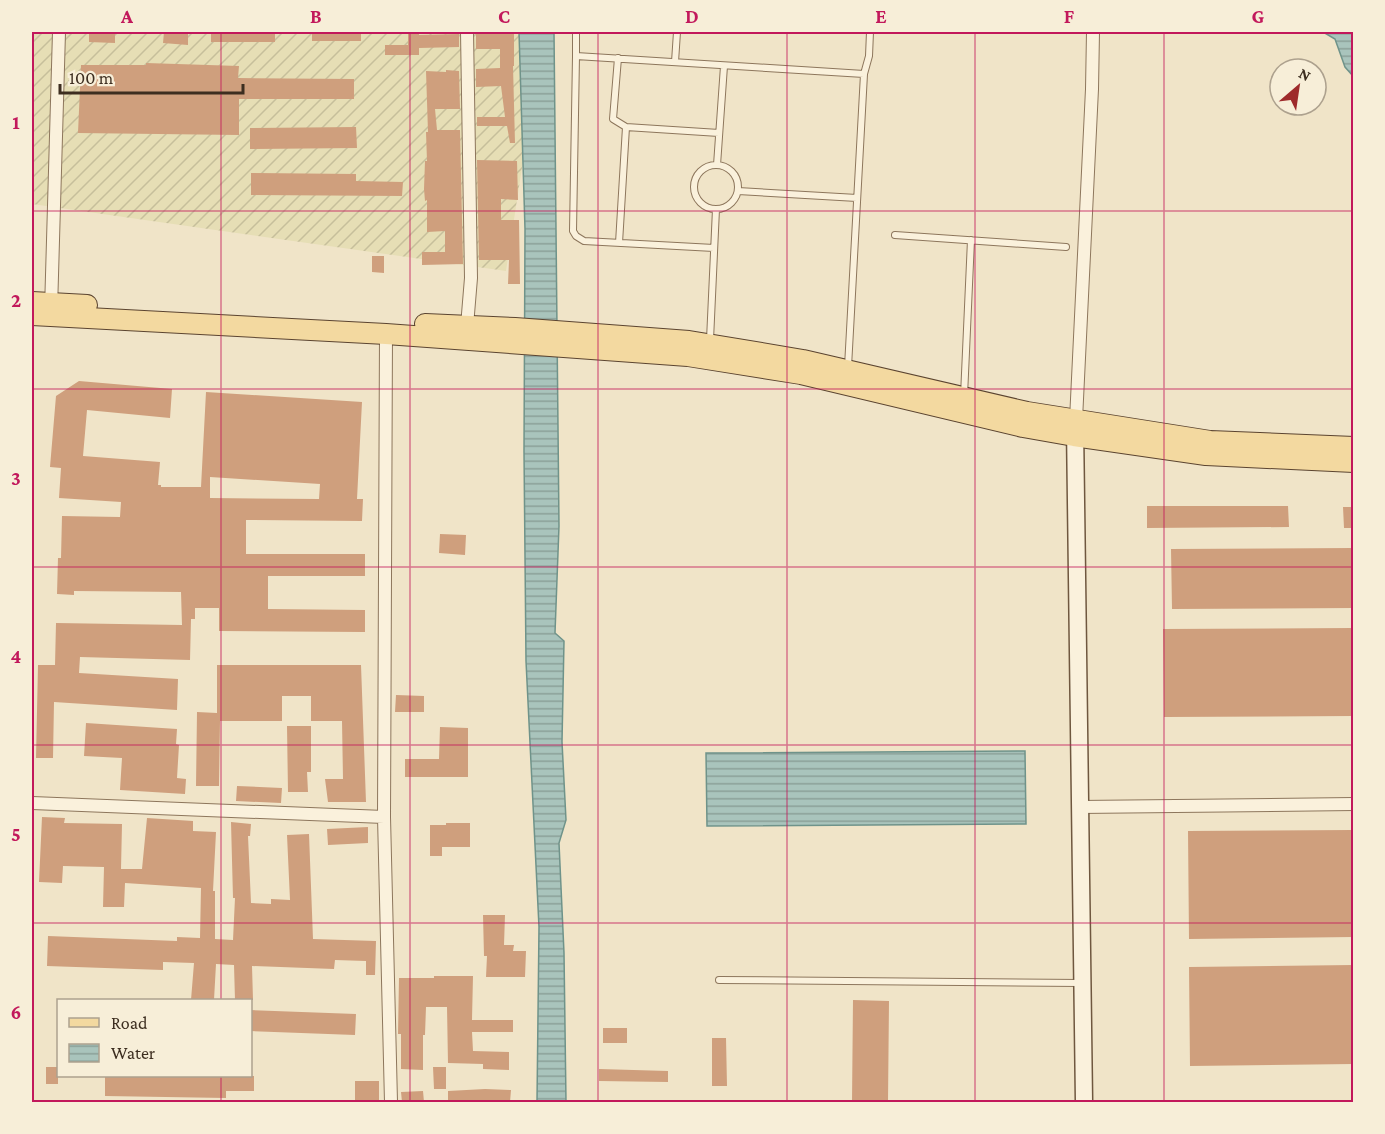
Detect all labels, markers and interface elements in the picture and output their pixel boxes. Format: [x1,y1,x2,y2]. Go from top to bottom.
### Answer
text: A [120,5,134,27]
text: B [310,5,322,27]
text: C [498,5,510,27]
text: D [685,5,699,27]
text: E [875,5,887,27]
text: F [1064,5,1075,27]
text: G [1252,5,1265,27]
scale bar [60,57,243,95]
north arrow [1268,57,1328,117]
text: N [1296,64,1314,84]
text: 100 m [69,68,114,88]
text: 1 [12,111,20,133]
text: 2 [11,289,21,311]
text: 3 [11,467,21,489]
text: 4 [11,645,22,667]
text: 5 [11,823,21,845]
legend [57,999,252,1077]
text: 6 [11,1001,21,1023]
text: Road [111,1013,148,1033]
text: Water [111,1043,156,1063]

